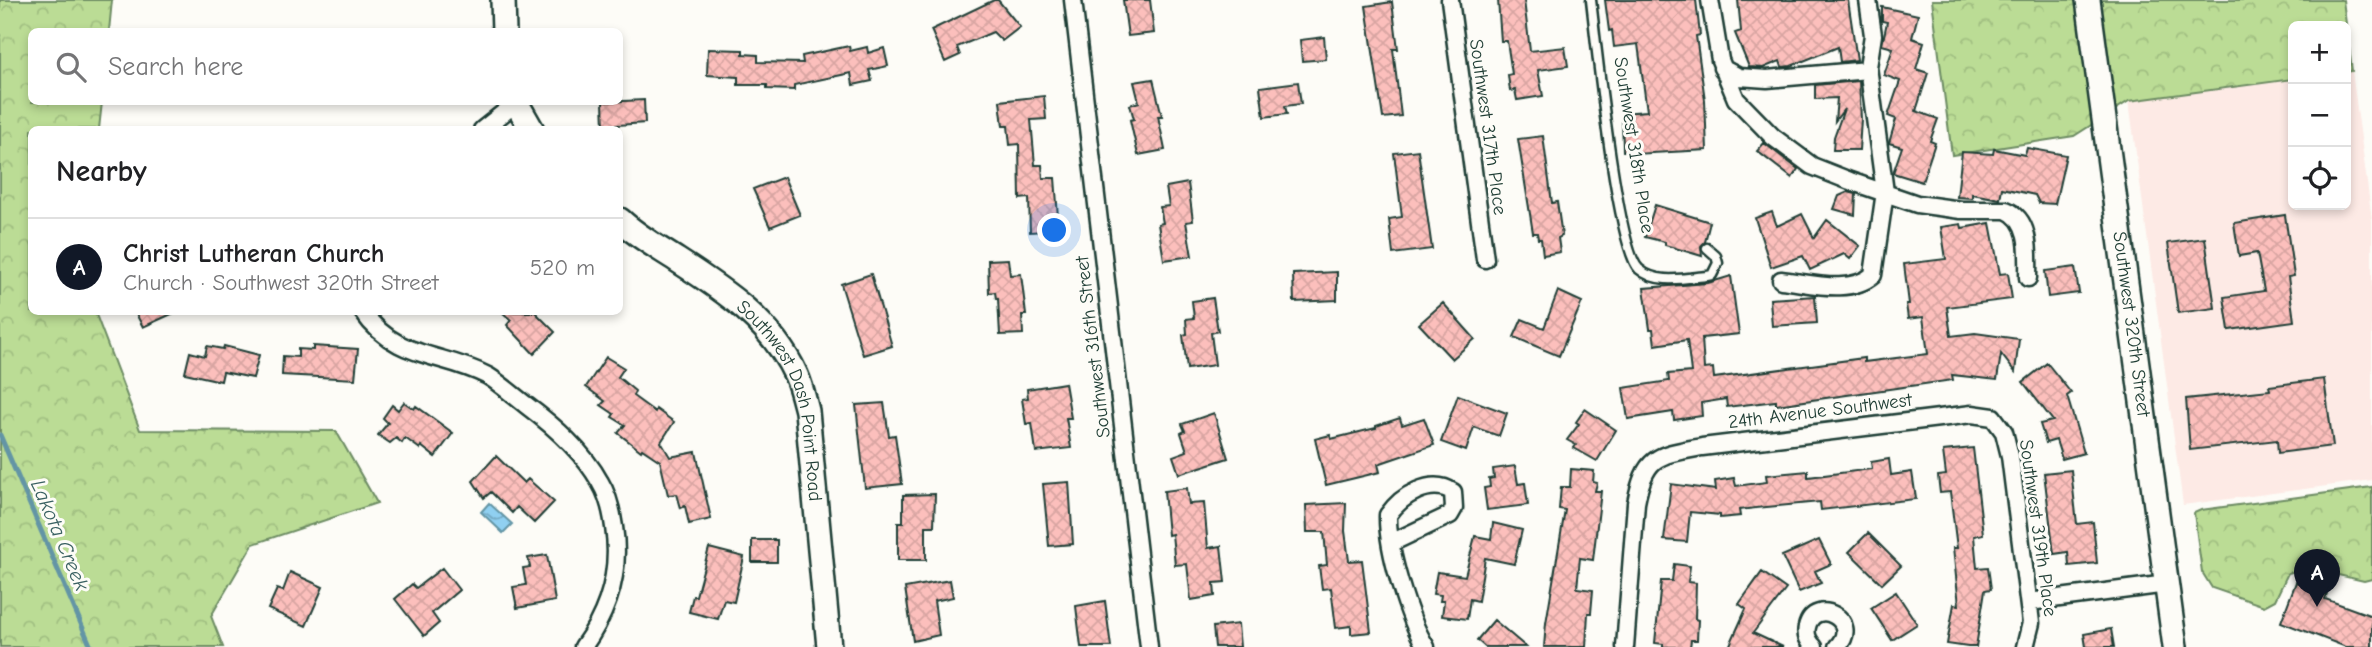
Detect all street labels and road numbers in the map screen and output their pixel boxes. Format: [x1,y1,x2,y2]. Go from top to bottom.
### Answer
street label: Southwest 317th Place [1465,38,1511,216]
street label: Southwest 318th Place [1609,55,1659,235]
street label: Southwest 320th Street [2108,230,2155,419]
street label: Southwest 316th Street [1071,254,1115,439]
street label: Southwest Dash Point Road [732,296,826,502]
street label: 24th Avenue Southwest [1727,389,1914,433]
street label: Southwest 319th Place [2015,438,2061,618]

